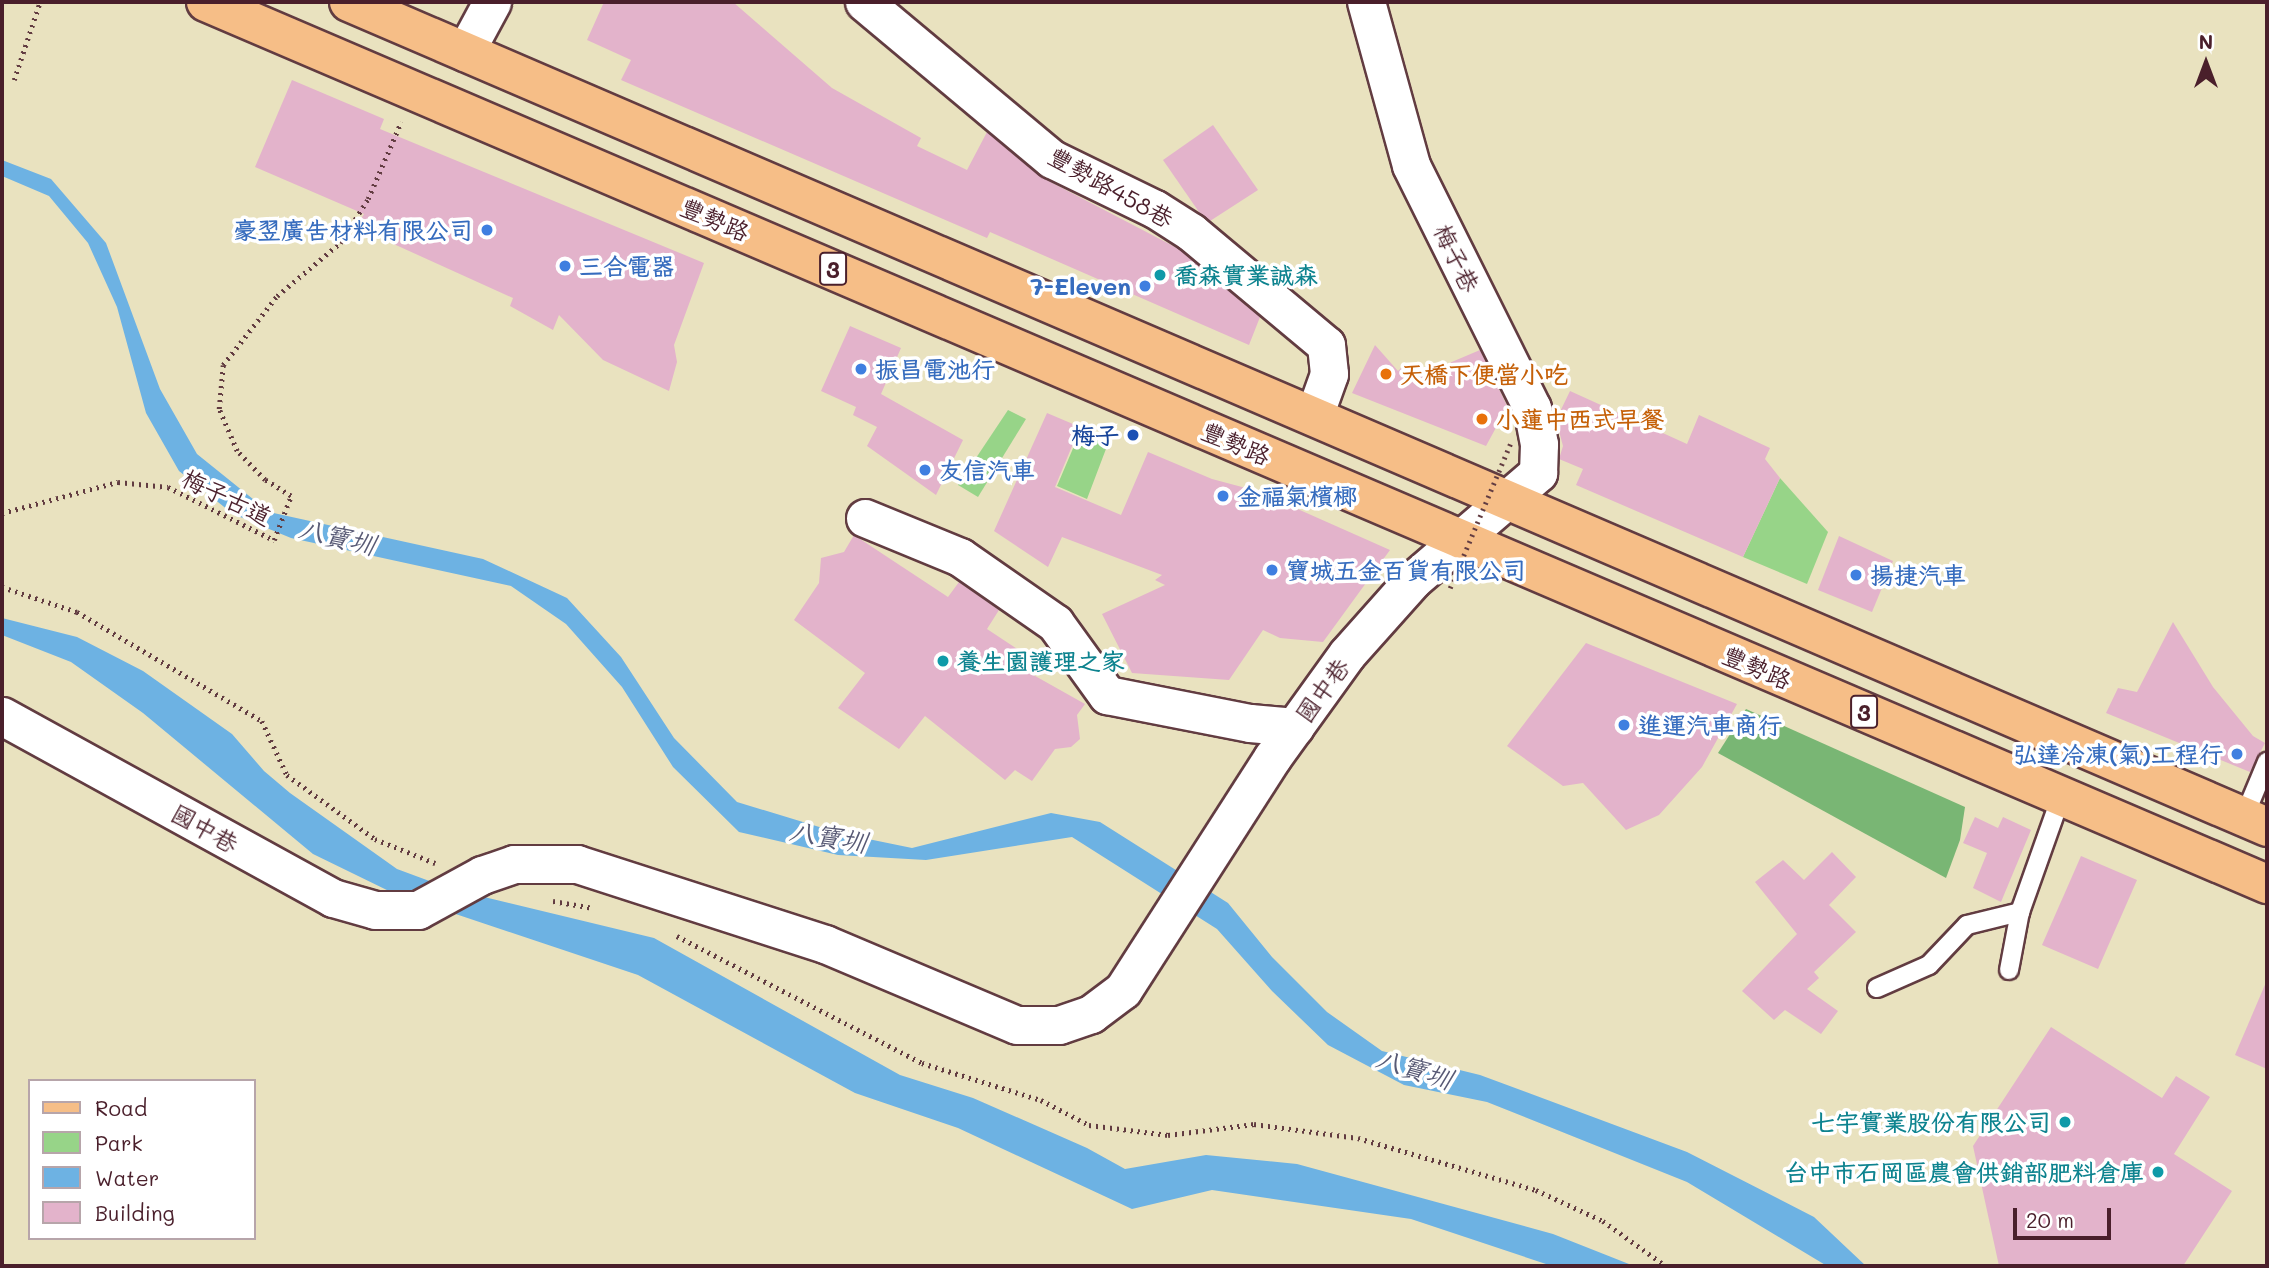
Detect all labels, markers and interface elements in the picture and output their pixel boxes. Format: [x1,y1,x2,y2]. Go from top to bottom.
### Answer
north arrow [2171,28,2241,98]
text: N [2199,29,2213,54]
street label: 豐勢路458巷 [1043,141,1179,233]
street label: 豐勢路 [676,192,754,246]
place label: 豪翌廣告材料有限公司 [233,216,473,244]
street label: 梅子巷 [1428,219,1486,297]
marker: 豪翌廣告材料有限公司 [479,222,495,238]
road number: 3 [819,250,847,288]
place label: 三合電器 [579,252,675,280]
marker: 三合電器 [557,258,573,274]
place label: 喬森實業誠森 [1174,261,1318,289]
marker: 喬森實業誠森 [1152,267,1168,283]
place label: 7-Eleven [1030,272,1131,300]
marker: 7-Eleven [1137,278,1153,294]
place label: 振昌電池行 [875,355,995,383]
place label: 天橋下便當小吃 [1400,360,1568,388]
marker: 振昌電池行 [853,361,869,377]
marker: 天橋下便當小吃 [1378,366,1394,382]
place label: 小蓮中西式早餐 [1496,405,1664,433]
marker: 小蓮中西式早餐 [1474,411,1490,427]
street label: 豐勢路 [1197,416,1275,470]
place label: 梅子 [1071,421,1119,449]
marker: 梅子 [1125,427,1141,443]
place label: 友信汽車 [939,456,1035,484]
marker: 友信汽車 [917,462,933,478]
street label: 梅子古道 [178,463,276,531]
place label: 金福氣檳榔 [1237,482,1357,510]
marker: 金福氣檳榔 [1215,488,1231,504]
water label: 八寶圳 [295,513,379,561]
place label: 寶城五金百貨有限公司 [1286,556,1526,584]
place label: 揚捷汽車 [1870,561,1966,589]
marker: 寶城五金百貨有限公司 [1264,562,1280,578]
marker: 揚捷汽車 [1848,567,1864,583]
street label: 豐勢路 [1718,640,1796,694]
place label: 養生園護理之家 [957,647,1125,675]
street label: 國中巷 [1289,652,1355,728]
marker: 養生園護理之家 [935,653,951,669]
road number: 3 [1850,692,1878,732]
place label: 進運汽車商行 [1638,711,1782,739]
marker: 進運汽車商行 [1616,717,1632,733]
place label: 弘達冷凍(氣)工程行 [2013,740,2223,768]
marker: 弘達冷凍(氣)工程行 [2229,746,2245,762]
street label: 國中巷 [167,798,243,858]
water label: 八寶圳 [787,815,869,859]
water label: 八寶圳 [1372,1043,1456,1095]
legend [28,1079,256,1240]
text: Road [95,1094,147,1121]
place label: 七宇實業股份有限公司 [1811,1108,2051,1136]
marker: 七宇實業股份有限公司 [2057,1114,2073,1130]
text: Park [95,1129,143,1156]
place label: 台中市石岡區農會供銷部肥料倉庫 [1784,1158,2144,1186]
text: Water [95,1164,159,1191]
marker: 台中市石岡區農會供銷部肥料倉庫 [2150,1164,2166,1180]
scale bar [2017,1194,2115,1238]
text: Building [95,1199,175,1226]
text: 20 m [2026,1206,2074,1233]

